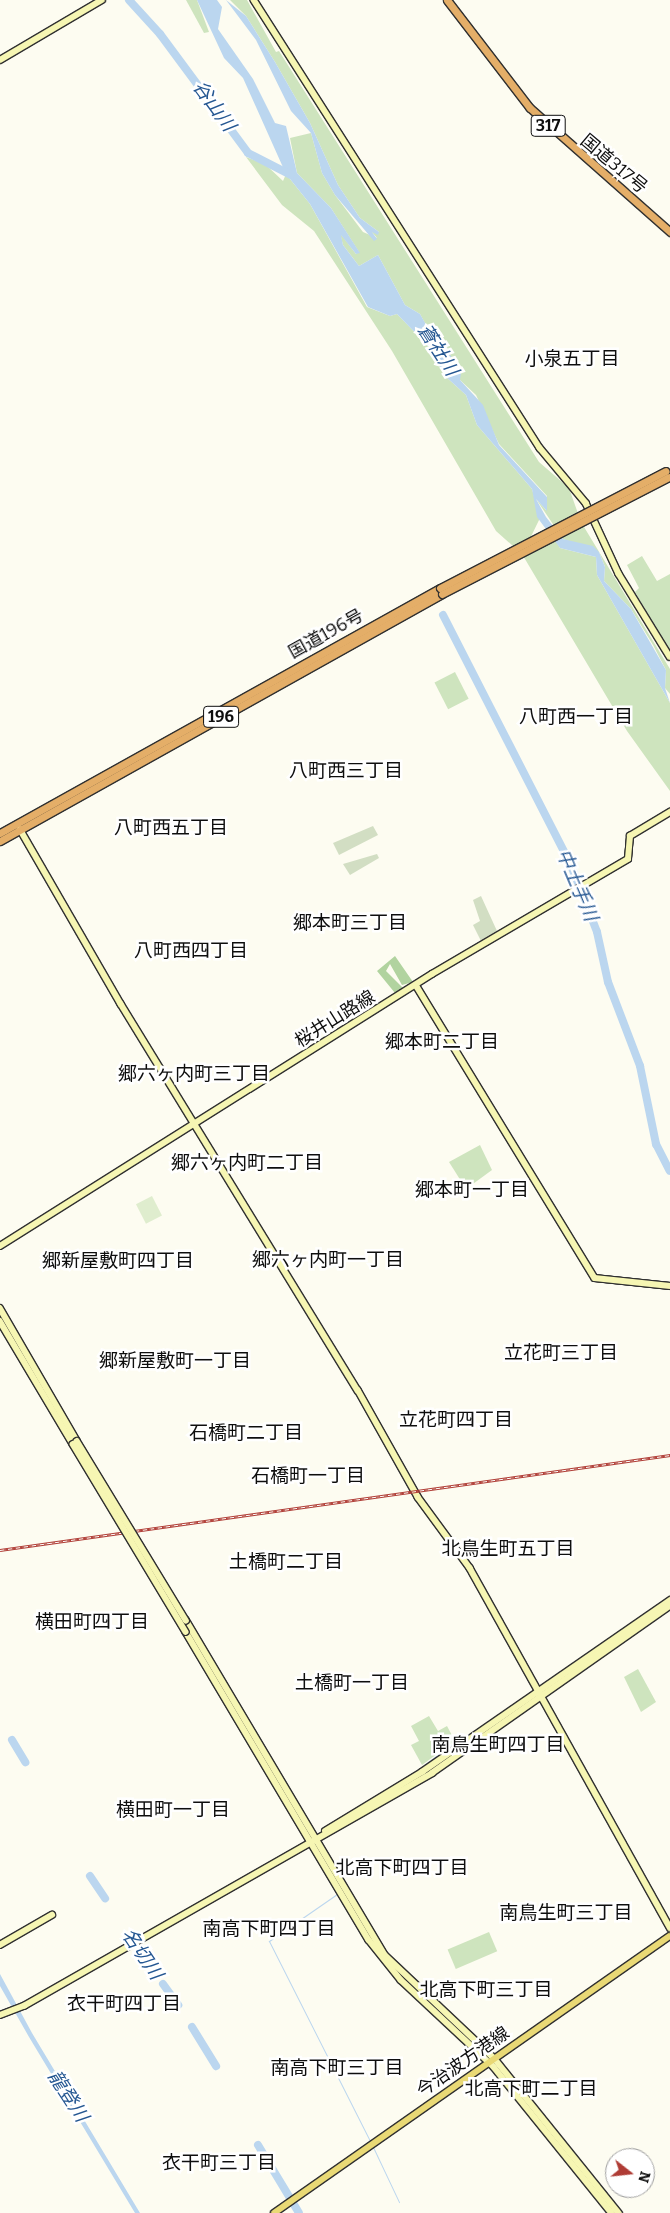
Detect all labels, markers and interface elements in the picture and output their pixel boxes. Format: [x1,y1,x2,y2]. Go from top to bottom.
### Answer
water label: 谷山川 [188,76,240,136]
road number: 317 [530,112,566,140]
street label: 国道317号 [576,130,652,198]
water label: 蒼社川 [413,320,463,380]
district label: 小泉五丁目 [525,348,619,370]
street label: 国道196号 [285,605,367,663]
road number: 196 [202,704,240,730]
district label: 八町西一丁目 [519,706,633,728]
district label: 八町西三丁目 [289,760,403,782]
district label: 八町西五丁目 [114,817,228,839]
water label: 中土手川 [552,846,602,924]
district label: 郷本町三丁目 [293,912,407,934]
district label: 八町西四丁目 [134,940,248,962]
street label: 桜井山路線 [291,986,379,1052]
district label: 郷本町二丁目 [385,1031,499,1053]
district label: 郷六ヶ内町三丁目 [118,1063,270,1085]
district label: 郷六ヶ内町二丁目 [171,1152,323,1174]
district label: 郷本町一丁目 [415,1179,529,1201]
district label: 郷六ヶ内町一丁目 [252,1249,404,1271]
district label: 郷新屋敷町四丁目 [42,1250,194,1272]
district label: 立花町三丁目 [504,1342,618,1364]
district label: 郷新屋敷町一丁目 [99,1350,251,1372]
district label: 立花町四丁目 [399,1409,513,1431]
district label: 石橋町二丁目 [189,1422,303,1444]
district label: 石橋町一丁目 [251,1465,365,1487]
district label: 北鳥生町五丁目 [442,1538,574,1560]
district label: 土橋町二丁目 [229,1551,343,1573]
district label: 横田町四丁目 [35,1611,149,1633]
district label: 土橋町一丁目 [295,1672,409,1694]
district label: 南鳥生町四丁目 [432,1734,564,1756]
district label: 横田町一丁目 [116,1799,230,1821]
district label: 北高下町四丁目 [336,1857,468,1879]
district label: 南鳥生町三丁目 [500,1902,632,1924]
district label: 南高下町四丁目 [203,1918,335,1940]
water label: 名切川 [117,1924,167,1984]
district label: 北高下町三丁目 [420,1979,552,2001]
district label: 衣干町四丁目 [67,1993,181,2015]
street label: 今治波方港線 [413,2022,513,2102]
district label: 南高下町三丁目 [271,2057,403,2079]
water label: 龍登川 [43,2066,93,2126]
district label: 北高下町二丁目 [465,2078,597,2100]
north arrow [605,2148,655,2198]
district label: 衣干町三丁目 [162,2152,276,2174]
text: N [634,2169,654,2185]

